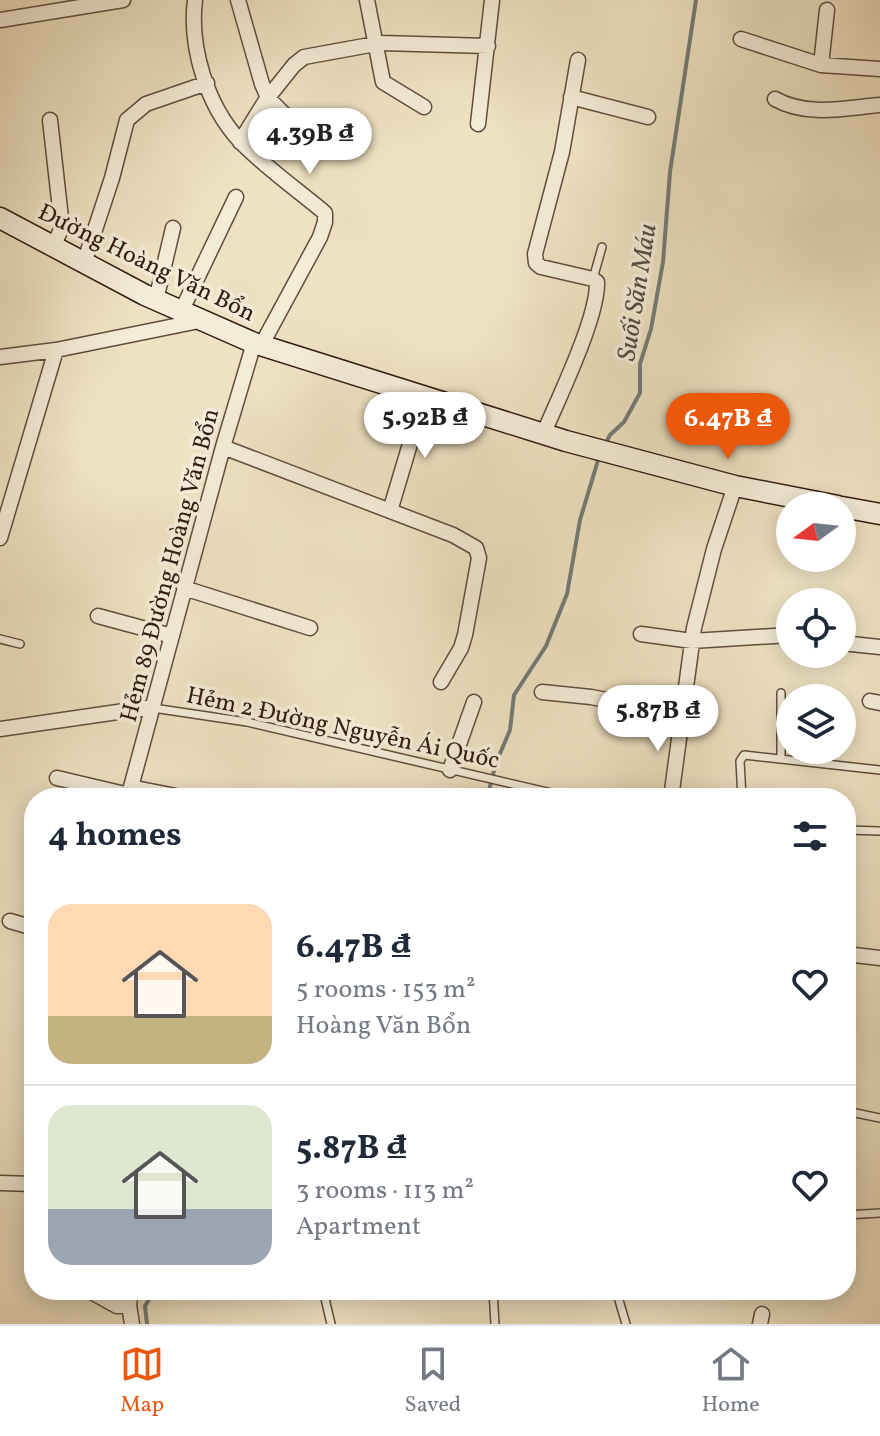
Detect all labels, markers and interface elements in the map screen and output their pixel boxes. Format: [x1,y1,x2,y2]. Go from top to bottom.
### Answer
pin: 4.39B ₫ [236,108,384,176]
text: 4.39B ₫ [266,116,354,152]
street label: Đường Hoàng Văn Bổn [32,196,261,331]
water label: Suối Săn Máu [609,221,667,364]
pin: 5.92B ₫ [351,392,499,460]
pin: 6.47B ₫ [654,393,802,461]
text: 5.92B ₫ [382,400,468,436]
text: 6.47B ₫ [684,401,772,437]
street label: Hẻm 89 Đường Hoàng Văn Bổn [113,405,229,726]
north arrow [776,492,856,572]
map controls [776,492,856,764]
button: locate [776,588,856,668]
street label: Hẻm 2 Đường Nguyễn Ái Quốc [183,679,502,779]
button: layers [776,684,856,764]
pin: 5.87B ₫ [584,685,732,753]
text: 5.87B ₫ [616,693,700,729]
text: 4 homes [48,813,182,860]
icon: filters [788,814,832,858]
text: 6.47B ₫ [296,925,411,972]
icon: home [112,936,208,1032]
icon: heart [788,962,832,1006]
text: 5 rooms · 153 m² [296,972,476,1008]
text: Hoàng Văn Bổn [296,1008,471,1044]
text: 5.87B ₫ [296,1126,407,1173]
icon: home [112,1137,208,1233]
icon: heart [788,1163,832,1207]
text: 3 rooms · 113 m² [296,1173,474,1209]
text: Apartment [296,1209,421,1245]
tab: Map [120,1342,164,1421]
tab: Saved [405,1342,461,1421]
tab: Home [702,1342,760,1421]

